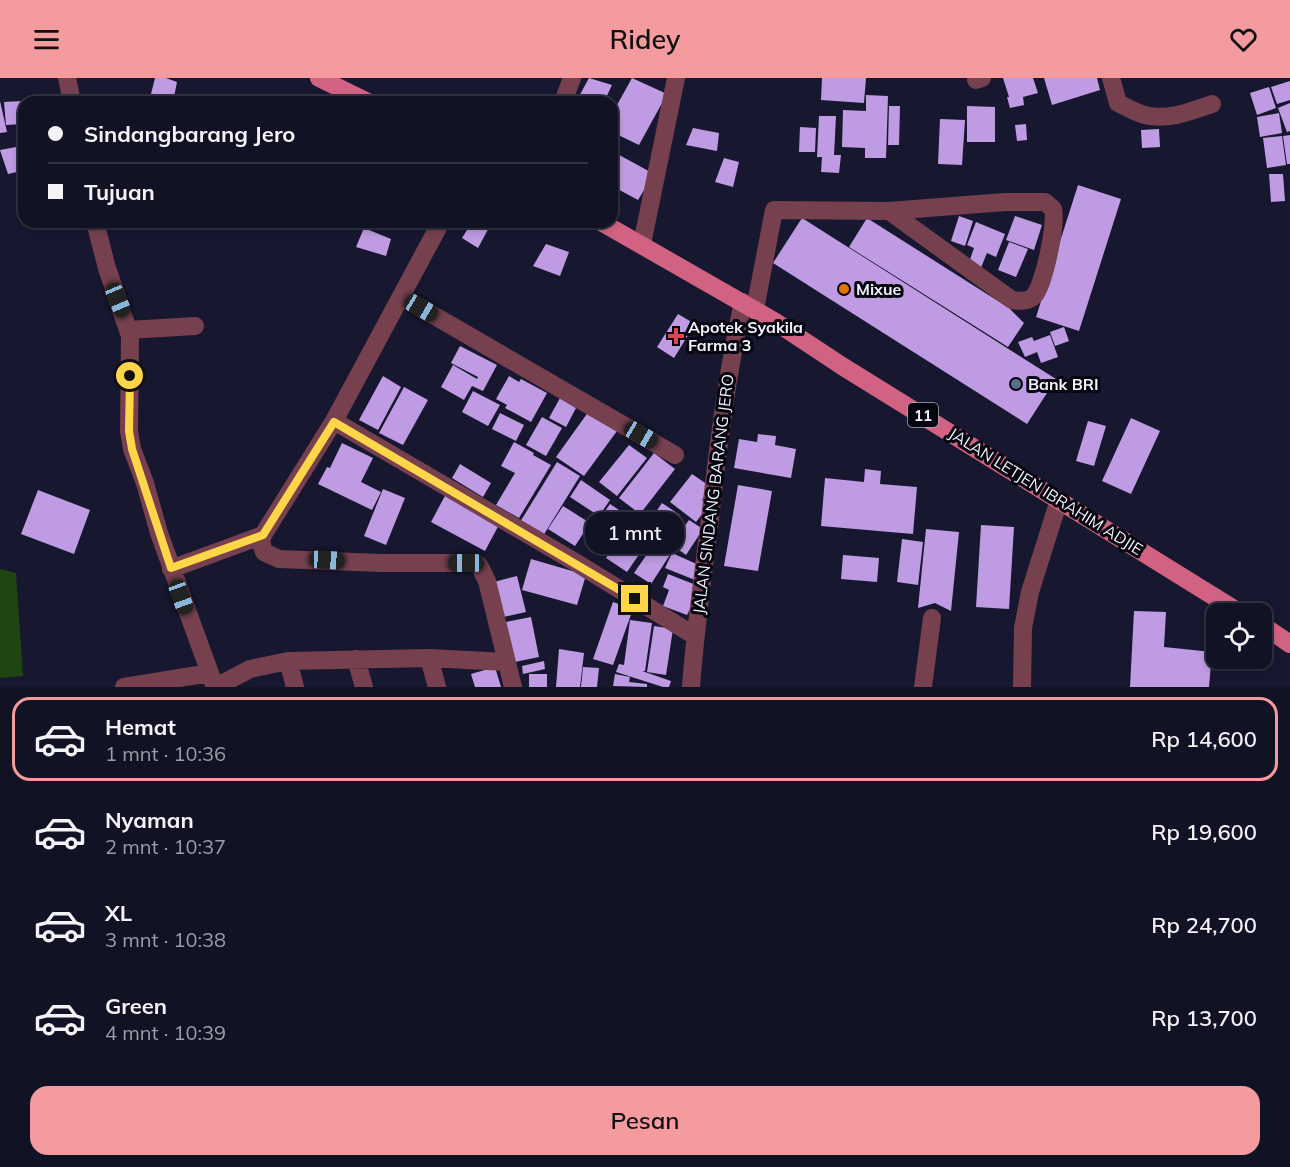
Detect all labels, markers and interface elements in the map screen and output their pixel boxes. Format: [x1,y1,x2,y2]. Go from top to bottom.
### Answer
text: Ridey [609,22,681,56]
icon: menu [30,23,63,56]
icon: heart [1227,23,1260,56]
text: Sindangbarang Jero [84,120,295,148]
text: Tujuan [84,178,155,206]
place label: Mixue [856,279,901,299]
car [103,280,133,320]
marker: Mixue [837,282,851,296]
car [401,291,441,325]
place label: Apotek Syakila Farma 3 [688,317,803,355]
marker: Apotek Syakila Farma 3 [669,329,683,343]
route start [116,362,143,389]
street label: JALAN SINDANG BARANG JERO [688,373,738,615]
place label: Bank BRI [1028,374,1099,394]
marker: Bank BRI [1009,377,1023,391]
road number: 11 [908,403,938,427]
car [621,418,661,452]
street label: JALAN LETJEN IBRAHIM ADJIE [945,423,1147,559]
callout: 1 mnt [586,512,684,554]
text: 1 mnt [607,520,662,545]
car [309,550,345,570]
car [448,554,484,572]
car [166,577,196,617]
route end [621,585,648,612]
map controls [1206,603,1272,669]
button: locate [1206,603,1272,669]
icon: car [33,712,87,766]
text: Hemat [105,713,176,741]
text: Rp 14,600 [1151,725,1257,753]
text: 1 mnt · 10:36 [105,741,226,766]
icon: car [33,805,87,859]
text: Nyaman [105,806,194,834]
text: Rp 19,600 [1151,818,1257,846]
text: 2 mnt · 10:37 [105,834,226,859]
icon: car [33,898,87,952]
text: XL [105,899,132,927]
text: Rp 24,700 [1151,911,1257,939]
text: 3 mnt · 10:38 [105,927,226,952]
icon: car [33,991,87,1045]
text: Green [105,992,167,1020]
text: Rp 13,700 [1151,1004,1257,1032]
text: 4 mnt · 10:39 [105,1020,226,1045]
button: Pesan [30,1086,1260,1155]

